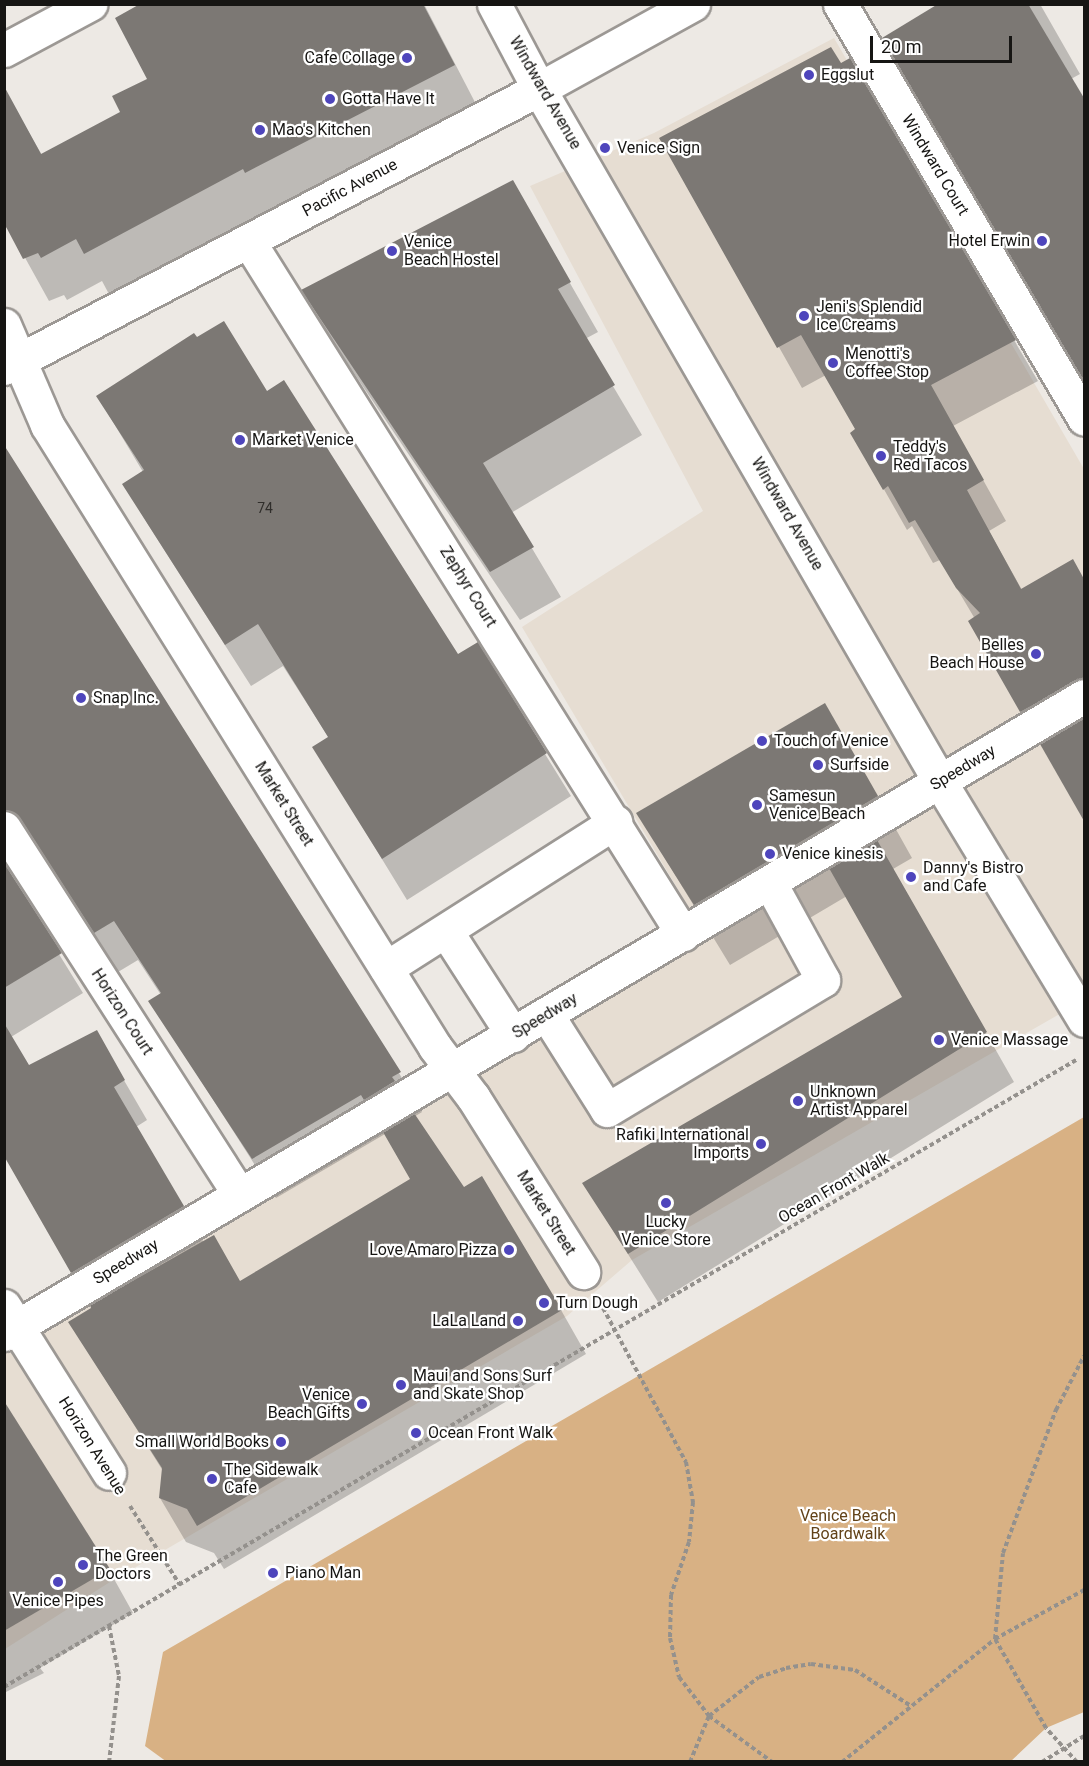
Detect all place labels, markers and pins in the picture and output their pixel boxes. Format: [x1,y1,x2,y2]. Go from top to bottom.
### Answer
place label: Cafe Collage [305,48,395,68]
marker: Cafe Collage [400,51,414,65]
place label: Eggslut [821,65,874,85]
marker: Eggslut [802,68,816,82]
place label: Gotta Have It [342,89,435,109]
marker: Gotta Have It [323,92,337,106]
place label: Mao's Kitchen [272,120,371,140]
marker: Mao's Kitchen [253,123,267,137]
place label: Venice Sign [617,138,700,158]
marker: Venice Sign [598,141,612,155]
place label: Hotel Erwin [948,231,1030,251]
place label: Venice Beach Hostel [404,232,499,270]
marker: Hotel Erwin [1035,234,1049,248]
marker: Venice Beach Hostel [385,244,399,258]
place label: Jeni's Splendid Ice Creams [816,297,922,335]
marker: Jeni's Splendid Ice Creams [797,309,811,323]
place label: Menotti's Coffee Stop [845,344,929,382]
marker: Menotti's Coffee Stop [826,356,840,370]
place label: Market Venice [252,430,354,450]
marker: Market Venice [233,433,247,447]
place label: Teddy's Red Tacos [893,437,967,475]
marker: Teddy's Red Tacos [874,449,888,463]
place label: Belles Beach House [930,635,1024,673]
marker: Belles Beach House [1029,647,1043,661]
place label: Snap Inc. [93,688,159,708]
marker: Snap Inc. [74,691,88,705]
place label: Touch of Venice [774,731,888,751]
marker: Touch of Venice [755,734,769,748]
place label: Surfside [830,755,889,775]
marker: Surfside [811,758,825,772]
place label: Samesun Venice Beach [769,786,865,824]
marker: Samesun Venice Beach [750,798,764,812]
place label: Venice kinesis [782,844,884,864]
marker: Venice kinesis [763,847,777,861]
place label: Danny's Bistro and Cafe [923,858,1024,896]
marker: Danny's Bistro and Cafe [904,870,918,884]
place label: Venice Massage [951,1030,1068,1050]
marker: Venice Massage [932,1033,946,1047]
place label: Unknown Artist Apparel [810,1082,908,1120]
marker: Unknown Artist Apparel [791,1094,805,1108]
place label: Rafiki International Imports [616,1125,749,1163]
marker: Rafiki International Imports [754,1137,768,1151]
marker: Lucky Venice Store [659,1196,673,1210]
place label: Lucky Venice Store [621,1212,711,1250]
place label: Love Amaro Pizza [369,1240,497,1260]
marker: Love Amaro Pizza [502,1243,516,1257]
place label: Turn Dough [556,1293,638,1313]
marker: Turn Dough [537,1296,551,1310]
place label: LaLa Land [432,1311,506,1331]
marker: LaLa Land [511,1314,525,1328]
place label: Maui and Sons Surf and Skate Shop [413,1366,552,1404]
marker: Maui and Sons Surf and Skate Shop [394,1378,408,1392]
place label: Venice Beach Gifts [268,1385,350,1423]
marker: Venice Beach Gifts [355,1397,369,1411]
place label: Ocean Front Walk [428,1423,553,1443]
marker: Ocean Front Walk [409,1426,423,1440]
place label: Small World Books [135,1432,269,1452]
marker: Small World Books [274,1435,288,1449]
place label: The Sidewalk Cafe [224,1460,318,1498]
marker: The Sidewalk Cafe [205,1472,219,1486]
place label: The Green Doctors [95,1546,168,1584]
marker: The Green Doctors [76,1558,90,1572]
place label: Piano Man [285,1563,361,1583]
marker: Piano Man [266,1566,280,1580]
marker: Venice Pipes [51,1575,65,1589]
place label: Venice Pipes [12,1591,104,1611]

